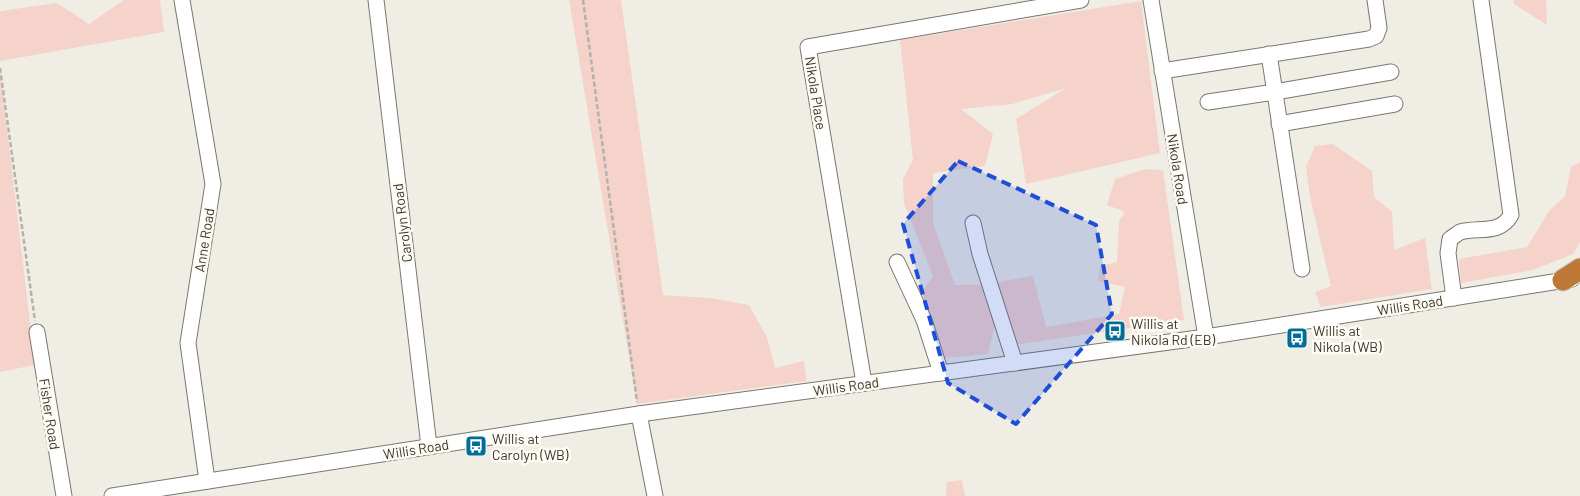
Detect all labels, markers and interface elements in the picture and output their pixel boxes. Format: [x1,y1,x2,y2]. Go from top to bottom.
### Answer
street label: Nikola Place [802,55,830,131]
street label: Nikola Road [1164,132,1192,206]
street label: Carolyn Road [389,183,415,263]
street label: Anne Road [191,207,217,273]
street label: Willis Road [1376,291,1444,319]
place label: Willis at Nikola Rd (EB) [1131,315,1215,348]
bus stop icon: Willis at Nikola Rd (EB) [1103,319,1127,343]
place label: Willis at Nikola (WB) [1313,322,1382,355]
bus stop icon: Willis at Nikola (WB) [1285,326,1309,350]
street label: Willis Road [812,373,880,399]
street label: Fisher Road [36,377,64,451]
place label: Willis at Carolyn (WB) [492,430,569,463]
bus stop icon: Willis at Carolyn (WB) [464,434,488,458]
street label: Willis Road [382,435,450,463]

